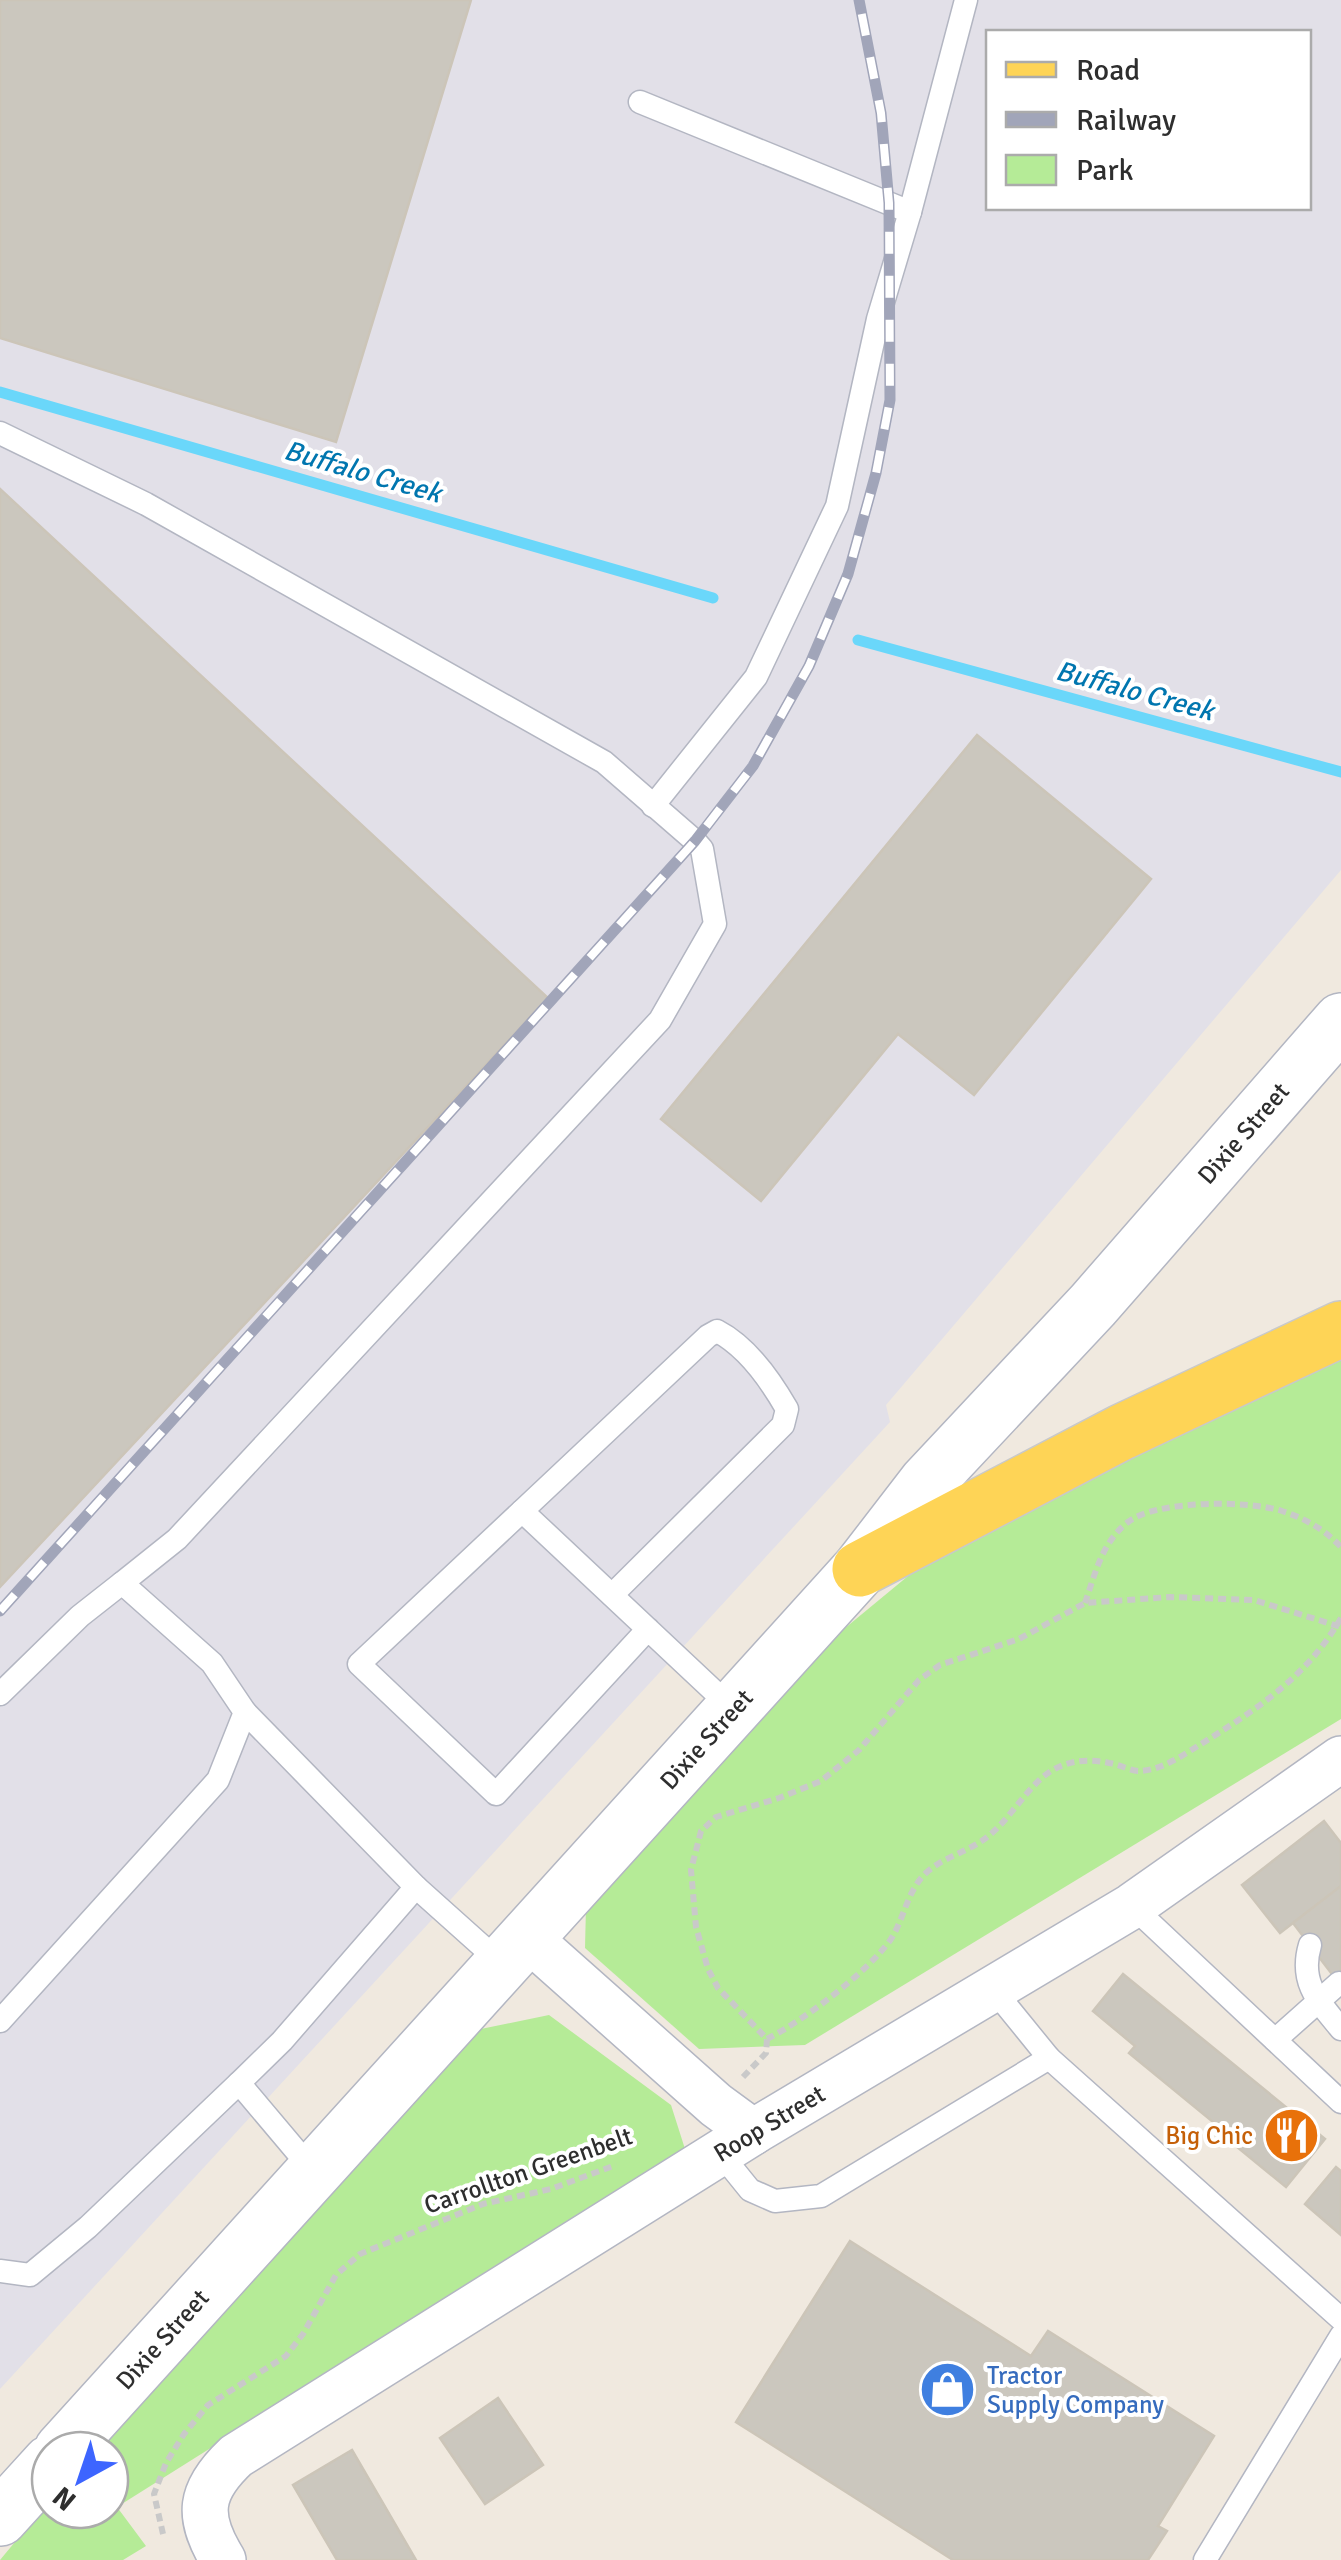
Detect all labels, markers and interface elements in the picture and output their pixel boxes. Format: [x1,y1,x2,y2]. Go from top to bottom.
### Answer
legend [986,30,1311,210]
text: Road [1076,52,1140,89]
text: Railway [1076,102,1176,139]
text: Park [1076,152,1134,189]
water label: Buffalo Creek [280,433,448,511]
water label: Buffalo Creek [1052,654,1220,729]
street label: Dixie Street [1191,1076,1296,1190]
street label: Dixie Street [653,1683,760,1796]
street label: Roop Street [708,2078,831,2169]
restaurant icon: Big Chic [1262,2105,1322,2165]
street label: Carrollton Greenbelt [420,2120,637,2221]
place label: Big Chic [1165,2120,1253,2151]
street label: Dixie Street [109,2283,216,2396]
shop icon: Tractor Supply Company [918,2359,978,2419]
place label: Tractor Supply Company [987,2360,1164,2420]
north arrow [30,2430,130,2530]
text: N [46,2479,83,2518]

